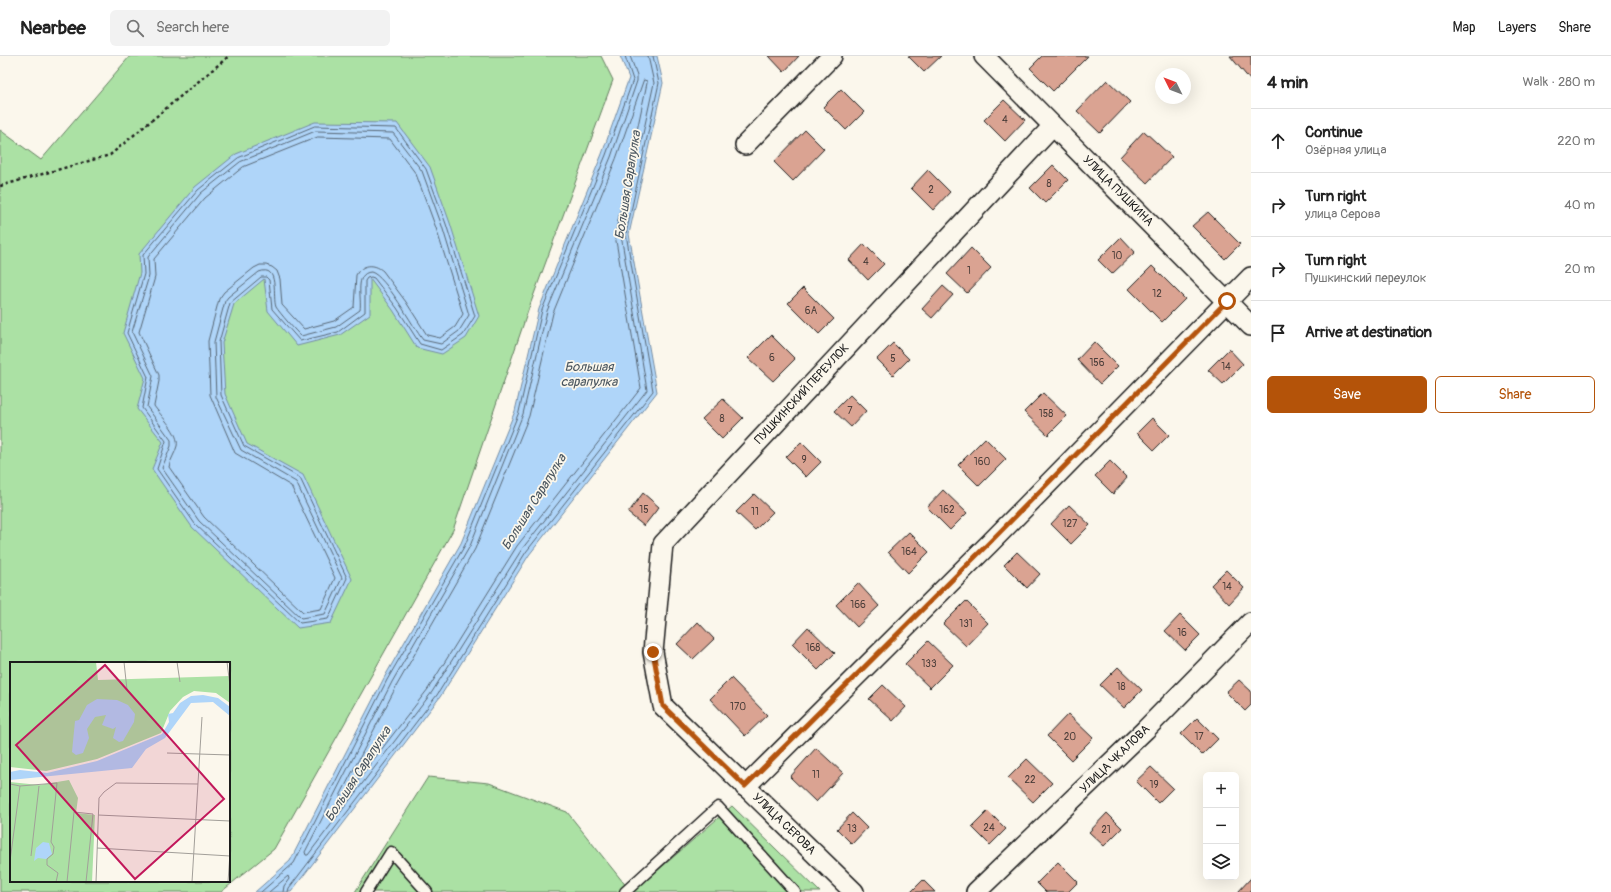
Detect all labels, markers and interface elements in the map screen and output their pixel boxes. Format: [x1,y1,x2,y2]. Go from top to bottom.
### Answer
search box [110,10,390,46]
text: Nearbee [20,16,86,40]
icon: search [124,17,146,39]
text: Search here [156,18,229,37]
text: Map [1453,19,1476,36]
text: Layers [1498,19,1536,36]
text: Share [1558,19,1591,36]
north arrow [1155,68,1191,104]
text: 4 min [1267,72,1308,93]
text: Walk · 280 m [1522,74,1595,90]
house number: 4 [1002,114,1008,126]
text: Continue [1305,123,1363,142]
water label: Большая Сарапулка [612,129,645,240]
icon: ahead [1267,130,1289,152]
text: 220 m [1557,133,1595,149]
text: Озёрная улица [1305,142,1387,158]
street label: УЛИЦА ПУШКИНА [1079,152,1157,230]
house number: 8 [1046,178,1052,190]
house number: 2 [928,184,934,196]
text: Turn right [1305,187,1366,206]
icon: right [1267,194,1289,216]
text: 40 m [1564,197,1595,213]
text: улица Серова [1305,206,1380,222]
house number: 10 [1112,250,1123,262]
text: Turn right [1305,251,1366,270]
house number: 4 [863,256,869,268]
icon: right [1267,258,1289,280]
text: 20 m [1564,261,1595,277]
house number: 1 [967,265,971,277]
text: Пушкинский переулок [1305,270,1426,286]
house number: 12 [1152,288,1162,300]
route start [1218,292,1236,310]
house number: 6А [805,305,818,317]
icon: arrive [1267,322,1289,344]
text: Arrive at destination [1305,323,1432,342]
street label: ПУШКИНСКИЙ ПЕРЕУЛОК [752,341,852,447]
house number: 6 [769,352,775,364]
house number: 5 [890,353,896,365]
house number: 156 [1089,357,1105,369]
water label: Большая сарапулка [561,359,618,390]
house number: 14 [1221,361,1231,373]
button: Save [1267,376,1427,413]
button: Share [1435,376,1595,413]
house number: 7 [847,405,853,417]
house number: 158 [1039,408,1053,420]
house number: 8 [719,413,725,425]
water label: Большая Сарапулка [498,450,570,553]
house number: 9 [801,454,807,466]
house number: 160 [974,456,990,468]
house number: 15 [639,504,649,516]
house number: 162 [939,504,955,516]
house number: 11 [751,506,759,518]
house number: 127 [1063,518,1078,530]
house number: 164 [901,546,917,558]
house number: 14 [1222,581,1232,593]
house number: 166 [850,599,866,611]
house number: 131 [959,618,973,630]
house number: 16 [1177,627,1187,639]
house number: 168 [806,642,820,654]
route end [644,643,662,661]
house number: 133 [921,658,937,670]
inset map [10,662,230,882]
house number: 18 [1117,681,1125,693]
house number: 170 [730,701,746,713]
street label: УЛИЦА ЧКАЛОВА [1077,722,1153,796]
water label: Большая Сарапулка [321,723,395,824]
house number: 20 [1064,731,1076,743]
house number: 17 [1194,731,1204,743]
house number: 11 [812,769,820,781]
map controls [1203,772,1239,880]
button: + [1203,772,1239,808]
house number: 22 [1024,774,1036,786]
house number: 19 [1149,779,1159,791]
street label: УЛИЦА СЕРОВА [749,790,819,858]
button: − [1203,808,1239,844]
house number: 24 [983,822,995,834]
house number: 13 [847,823,857,835]
house number: 21 [1101,824,1111,836]
button: layers [1203,844,1239,880]

